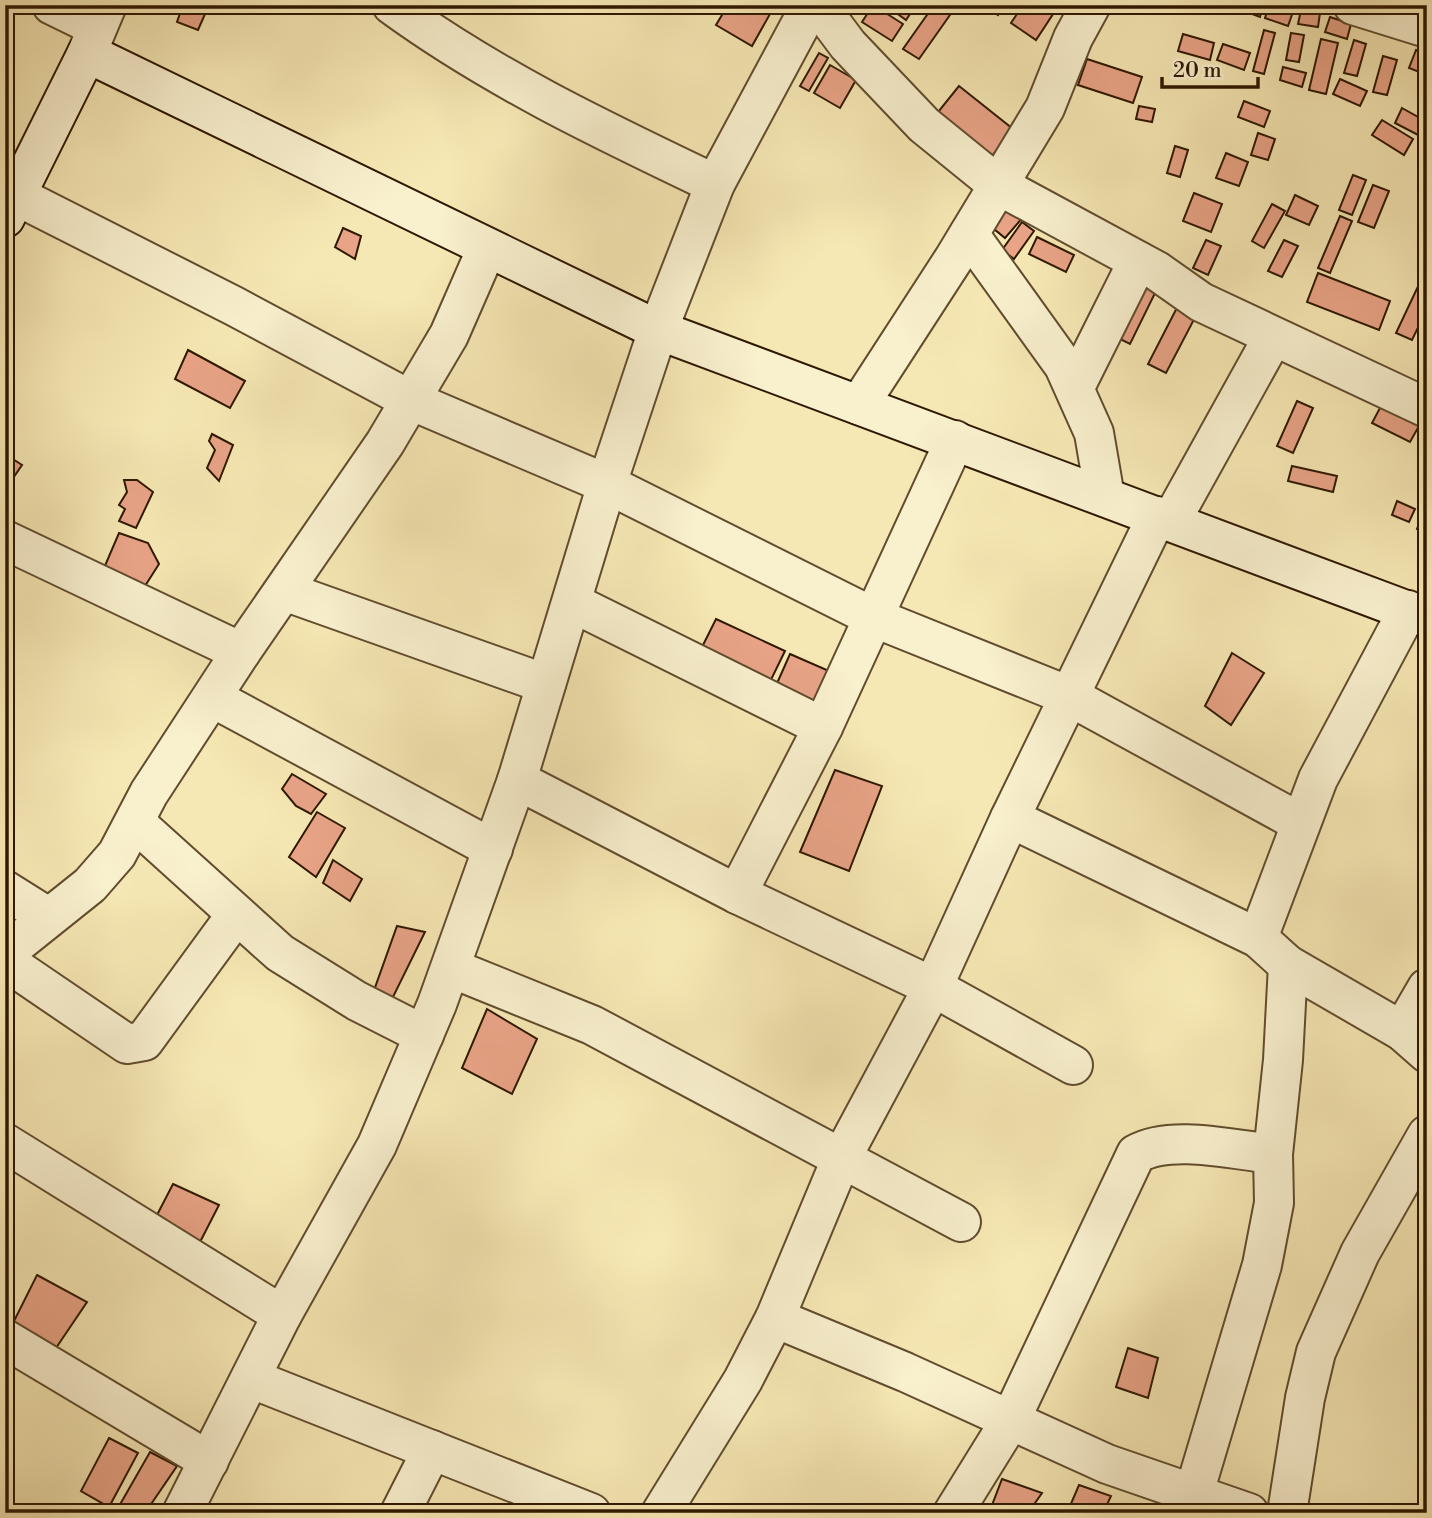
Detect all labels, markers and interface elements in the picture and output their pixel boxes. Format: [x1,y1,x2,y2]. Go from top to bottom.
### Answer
scale bar [1162,46,1259,90]
text: 20 m [1173,58,1222,84]

